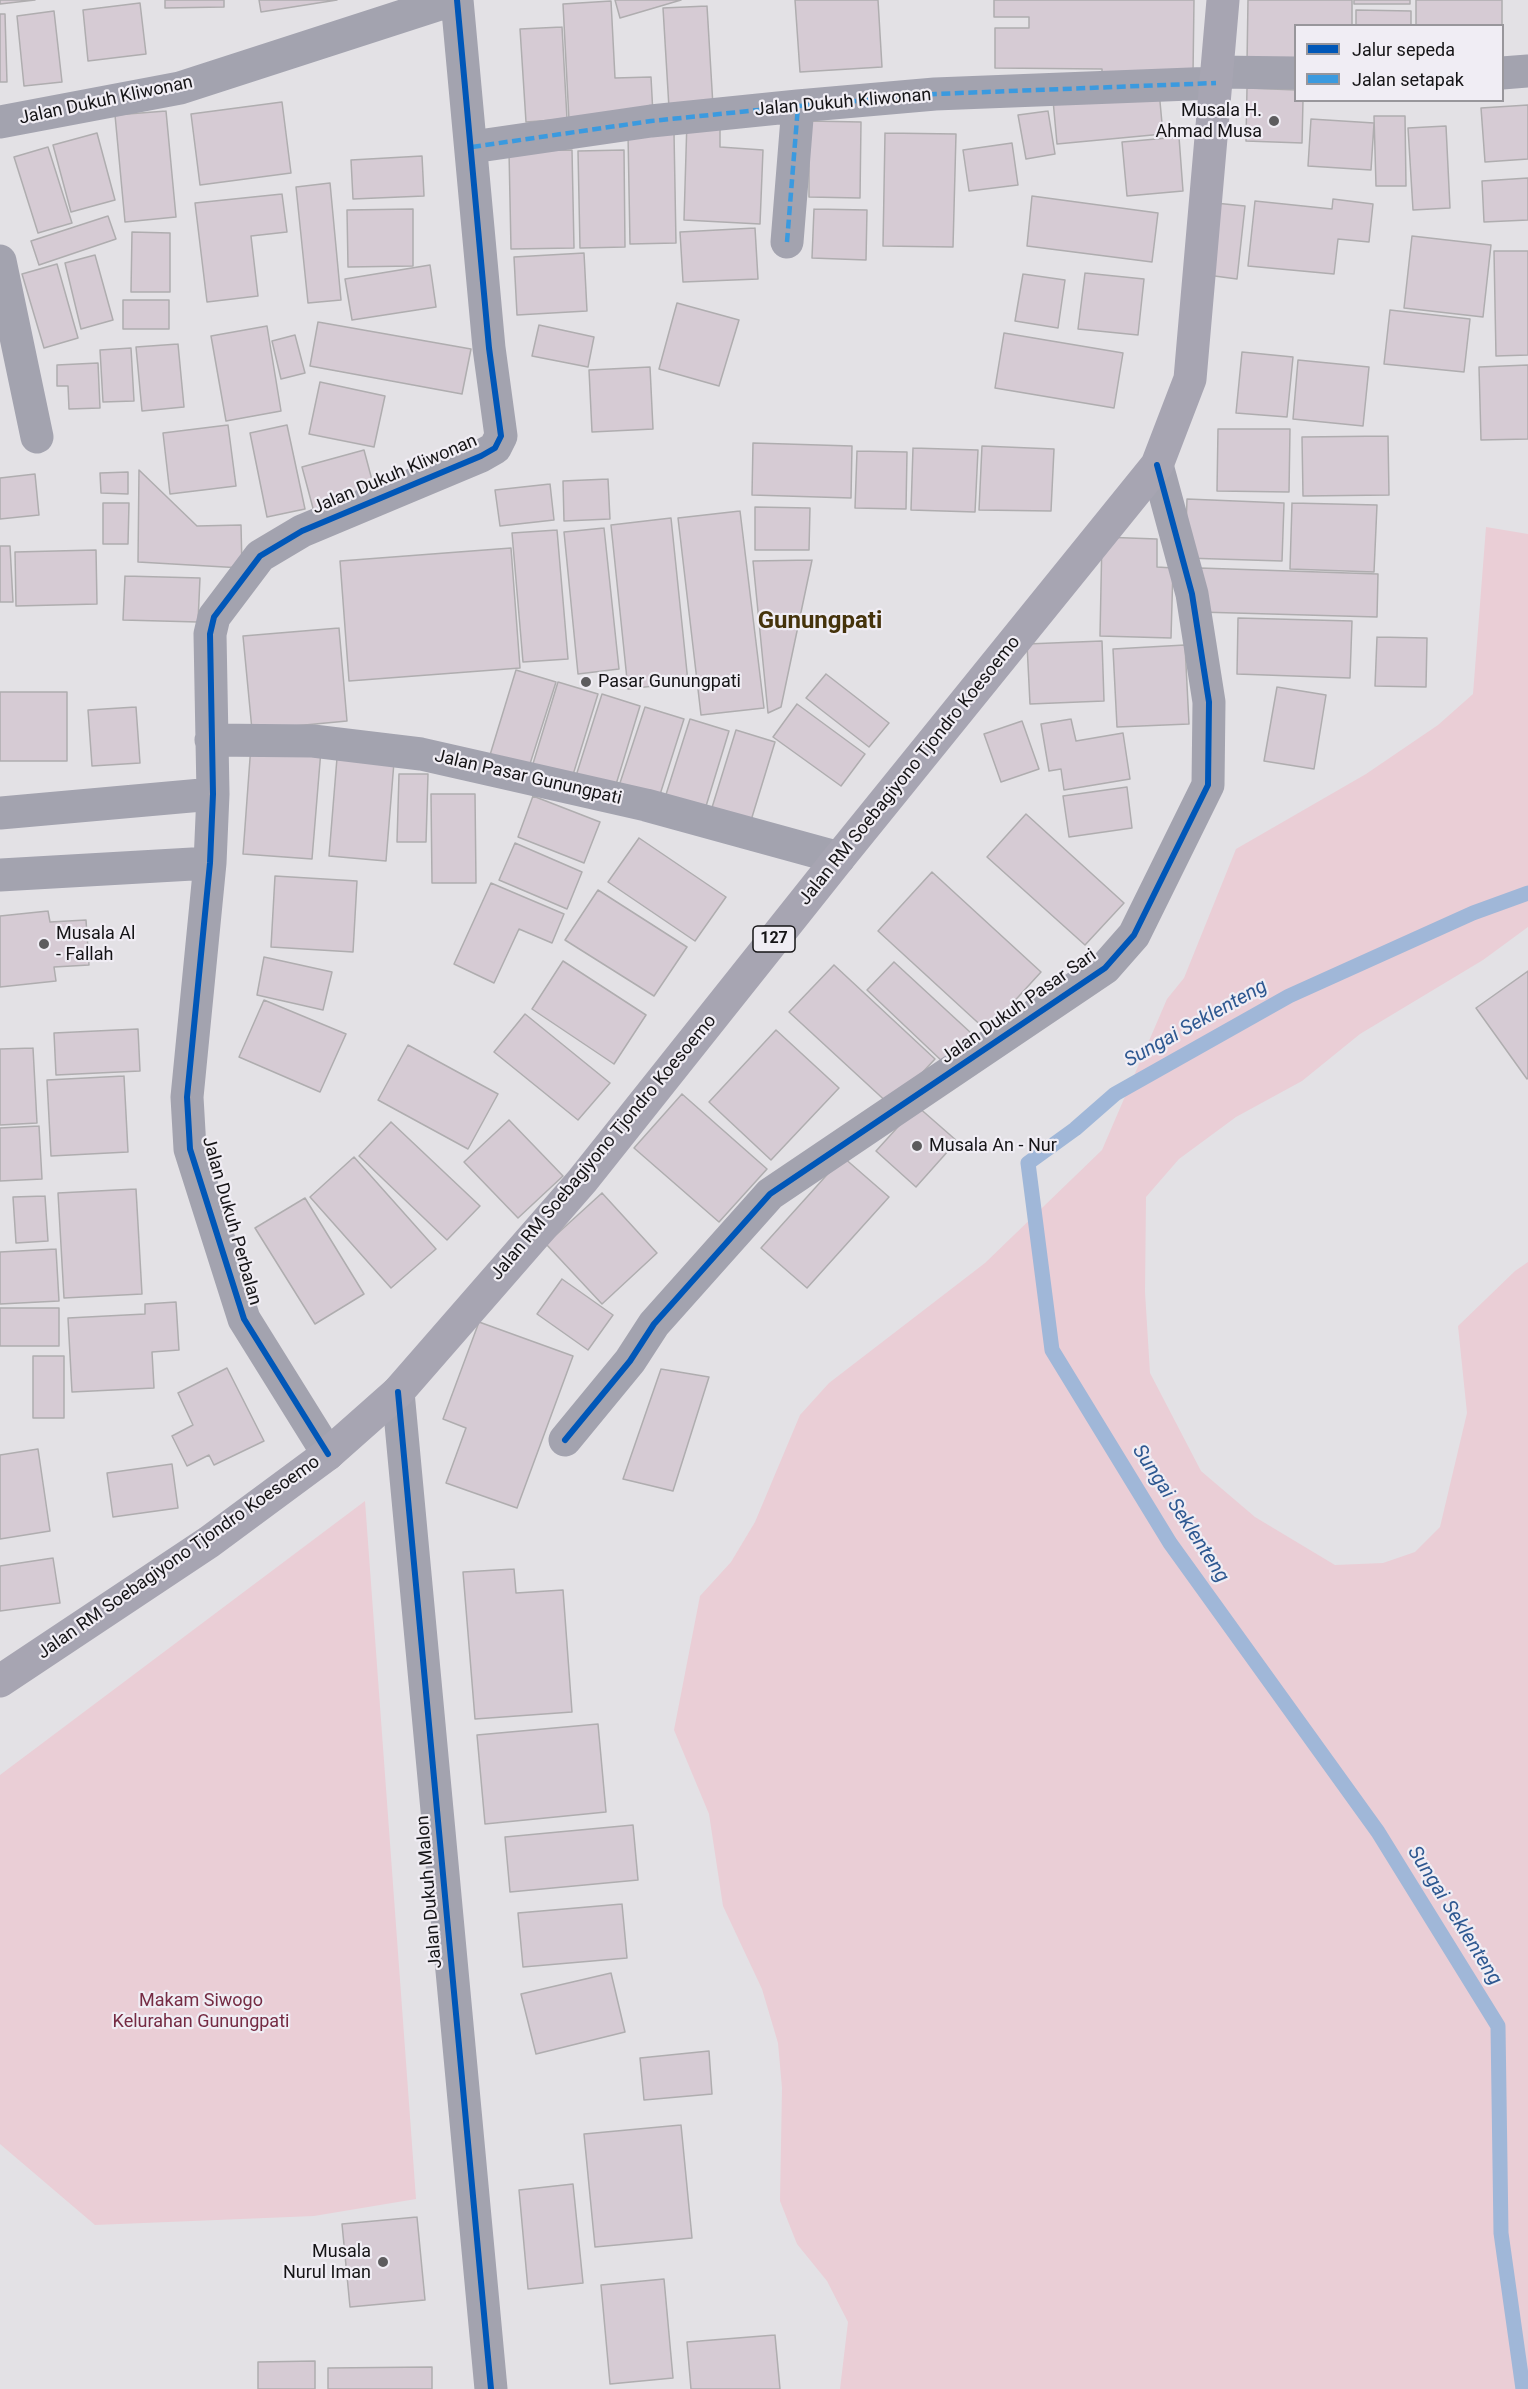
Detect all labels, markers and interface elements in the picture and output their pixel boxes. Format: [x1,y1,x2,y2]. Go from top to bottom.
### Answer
legend [1294,24,1504,102]
text: Jalur sepeda [1352,39,1455,60]
text: Jalan setapak [1352,69,1464,90]
street label: Jalan Dukuh Kliwonan [17,72,195,130]
street label: Jalan Dukuh Kliwonan [754,85,932,121]
place label: Musala H. Ahmad Musa [1155,100,1262,142]
marker: Musala H. Ahmad Musa [1267,114,1281,128]
street label: Jalan Dukuh Kliwonan [309,430,481,520]
district label: Gunungpati [758,608,882,636]
street label: Jalan RM Soebagiyono Tjondro Koesoemo [795,632,1025,910]
place label: Pasar Gunungpati [598,671,741,693]
marker: Pasar Gunungpati [579,675,593,689]
street label: Jalan Pasar Gunungpati [432,746,624,810]
place label: Musala Al - Fallah [56,923,135,966]
road number: 127 [753,926,795,952]
marker: Musala Al - Fallah [37,937,51,951]
street label: Jalan Dukuh Pasar Sari [937,945,1101,1069]
water label: Sungai Seklenteng [1120,975,1272,1073]
street label: Jalan RM Soebagiyono Tjondro Koesoemo [487,1011,721,1285]
street label: Jalan Dukuh Perbalan [197,1134,265,1308]
place label: Musala An - Nur [929,1135,1057,1157]
marker: Musala An - Nur [910,1139,924,1153]
water label: Sungai Seklenteng [1126,1441,1234,1587]
street label: Jalan RM Soebagiyono Tjondro Koesoemo [34,1452,324,1664]
street label: Jalan Dukuh Malon [413,1815,447,1969]
water label: Sungai Seklenteng [1402,1842,1506,1990]
park label: Makam Siwogo Kelurahan Gunungpati [113,1990,289,2032]
place label: Musala Nurul Iman [283,2241,371,2284]
marker: Musala Nurul Iman [376,2255,390,2269]

